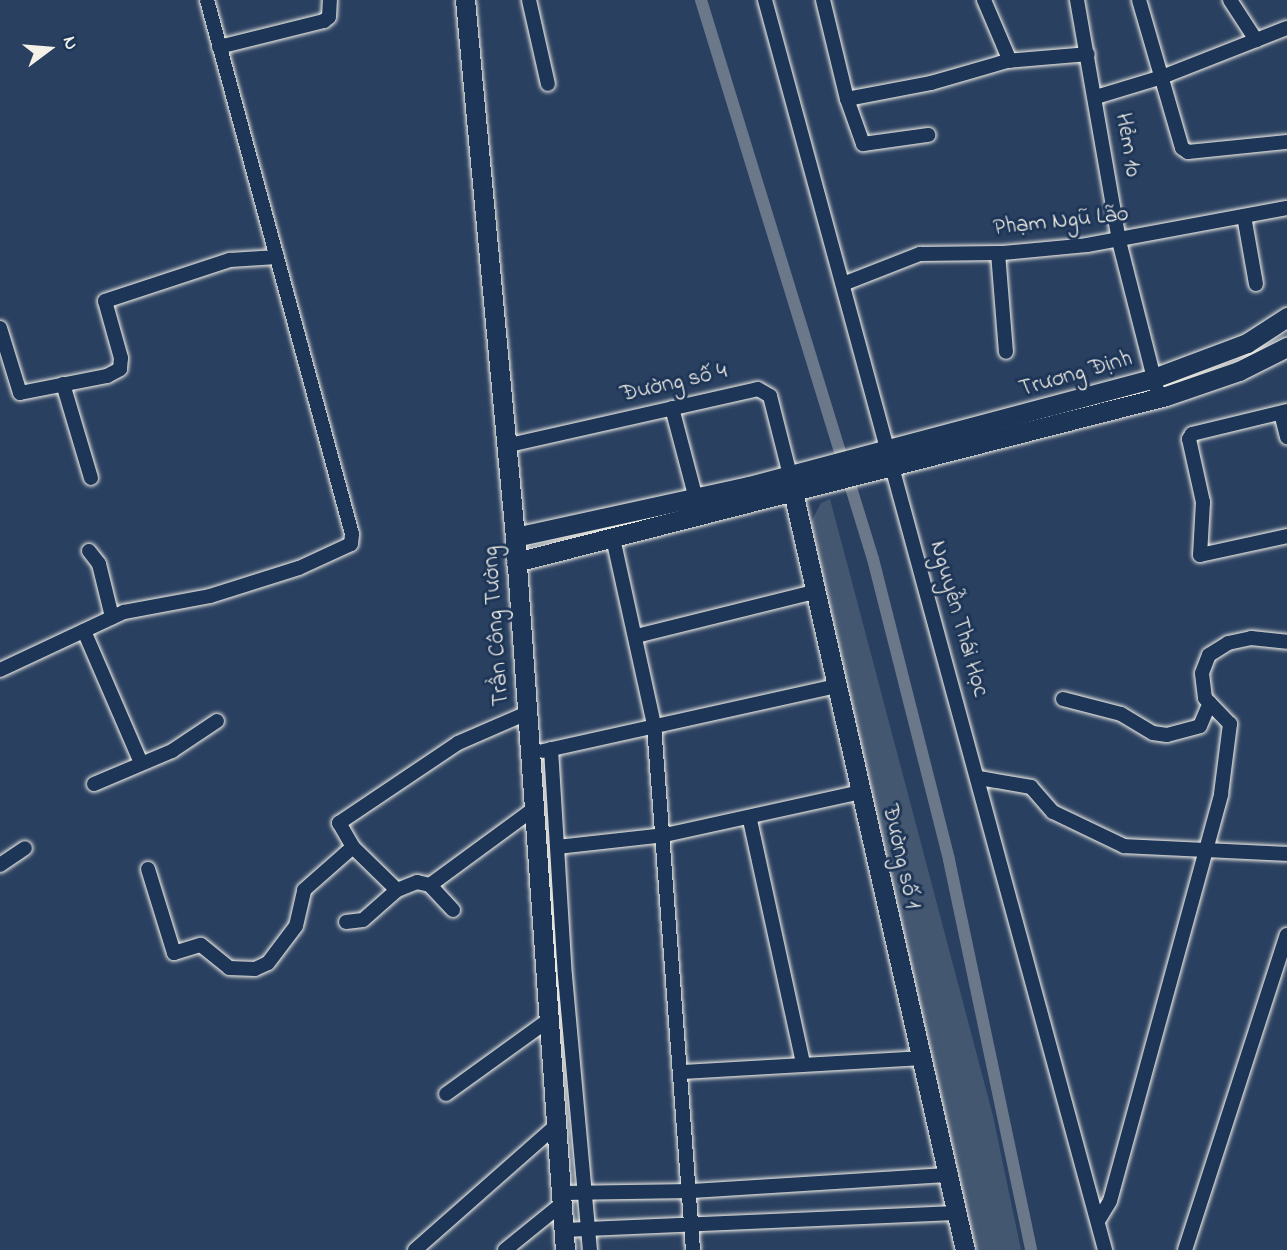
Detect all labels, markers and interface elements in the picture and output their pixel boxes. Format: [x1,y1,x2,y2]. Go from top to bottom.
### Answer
north arrow [14,14,84,84]
text: N [55,33,84,53]
street label: Hẻm 10 [1108,111,1146,179]
street label: Phạm Ngũ Lão [992,201,1130,243]
street label: Trương Định [1016,346,1136,404]
street label: Đường số 4 [618,358,730,410]
street label: Nguyễn Thái Học [923,538,993,700]
street label: Trần Công Tường [478,545,516,707]
street label: Đường số 1 [875,802,925,912]

